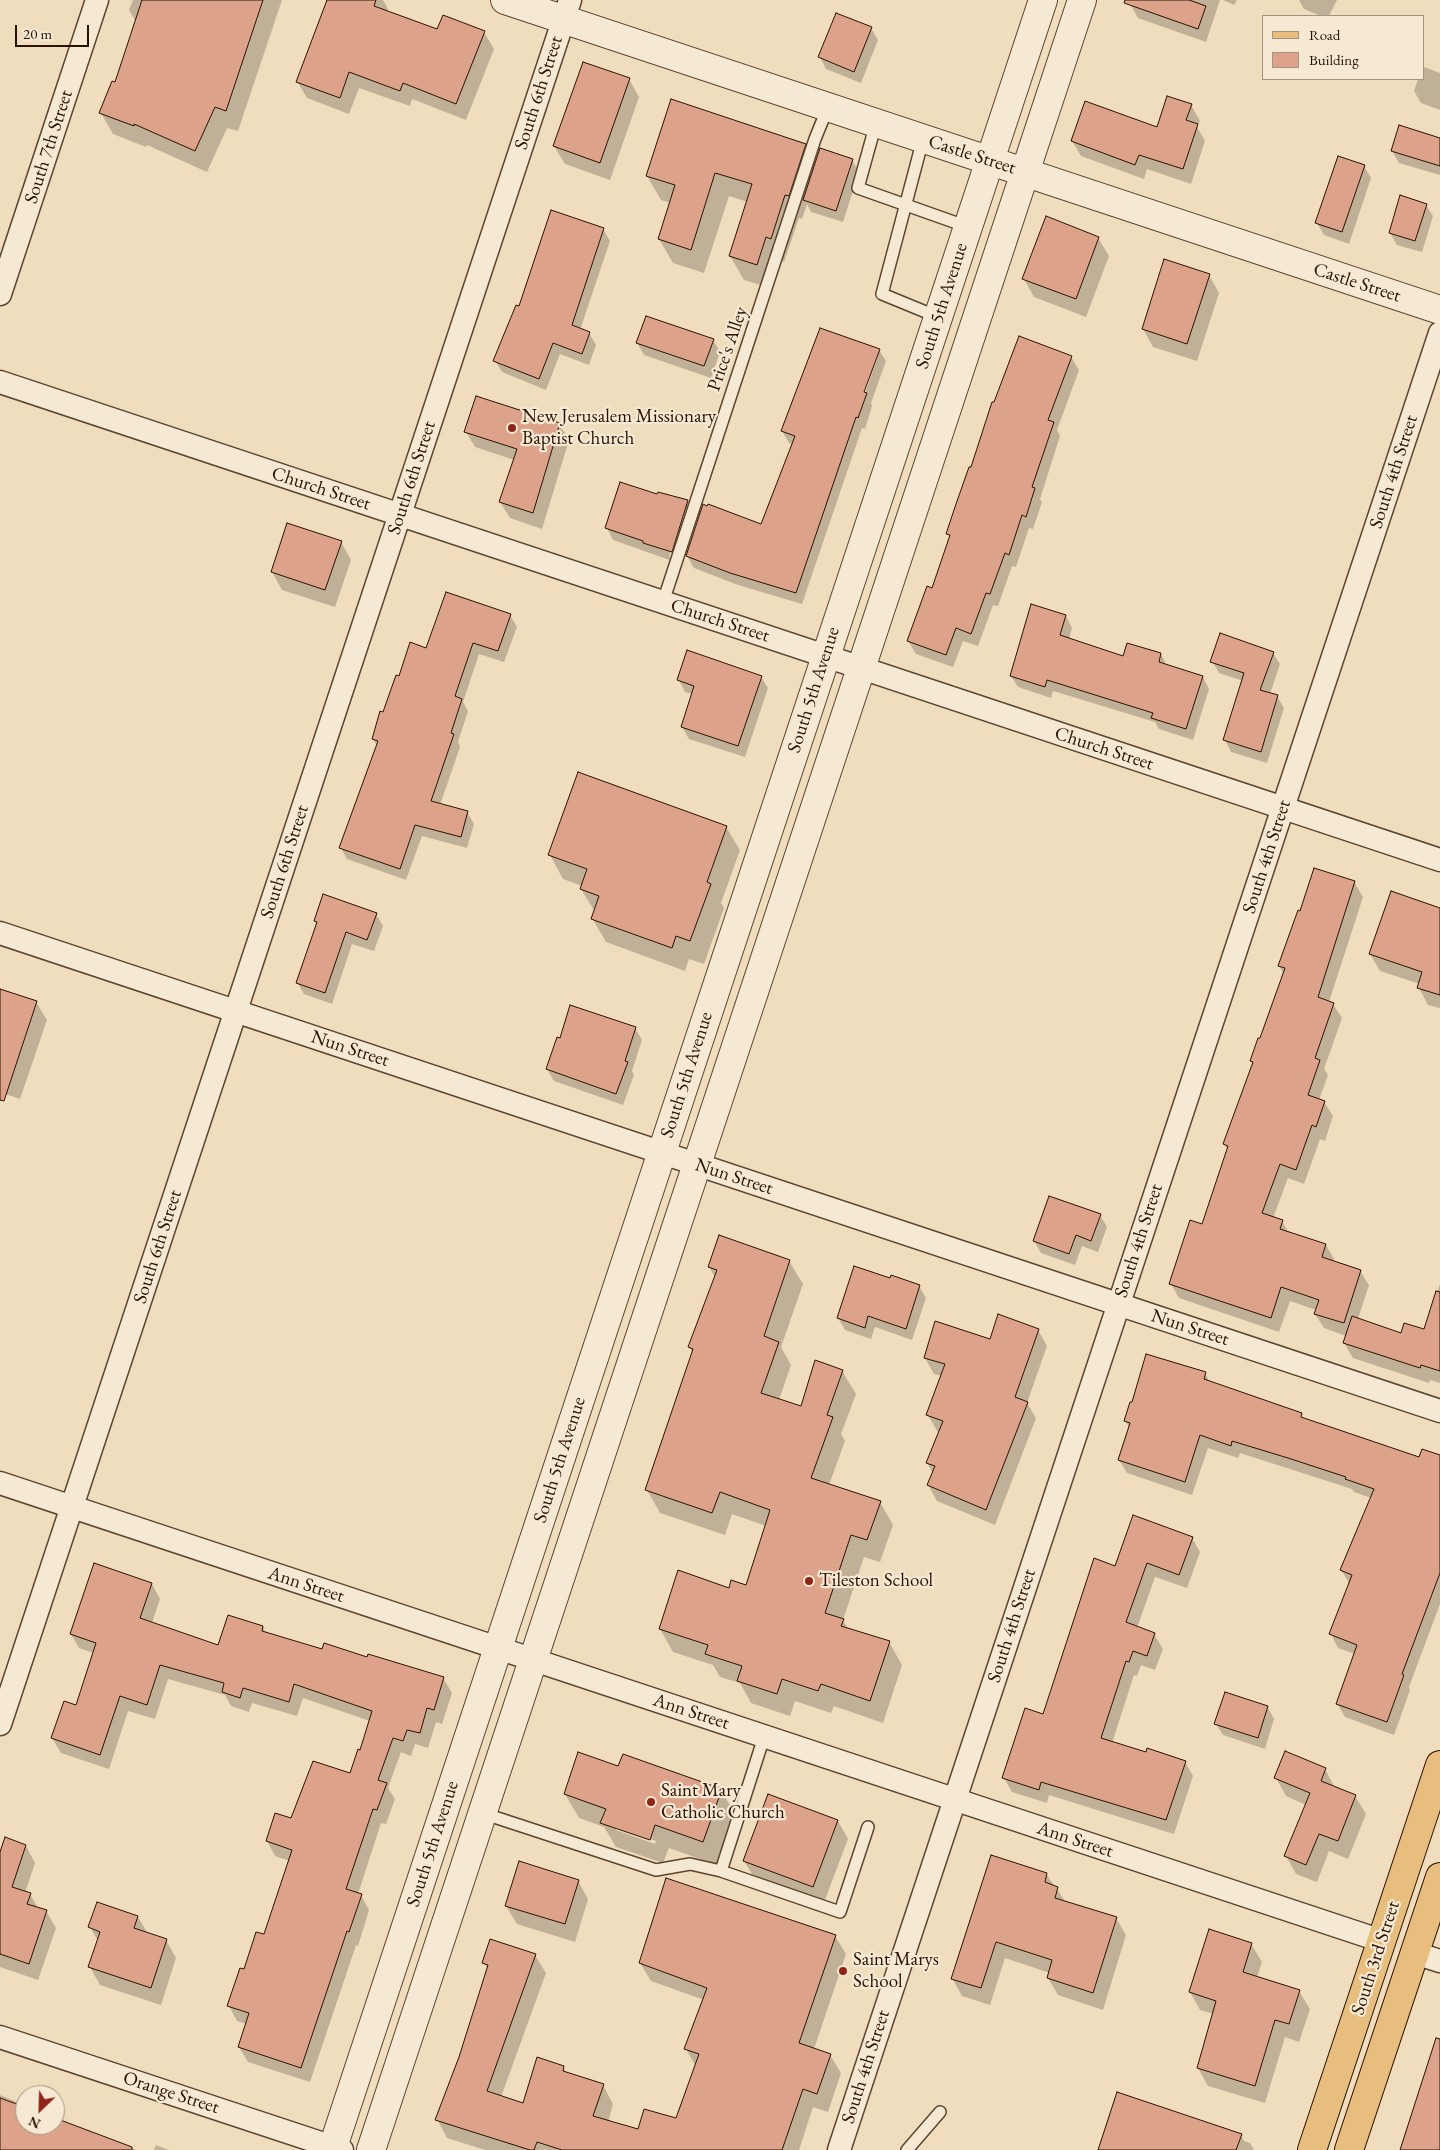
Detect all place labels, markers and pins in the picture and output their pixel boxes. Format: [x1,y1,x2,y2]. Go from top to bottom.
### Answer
place label: New Jerusalem Missionary Baptist Church [522,406,716,450]
marker: New Jerusalem Missionary Baptist Church [506,422,518,434]
place label: Tileston School [819,1570,933,1592]
marker: Tileston School [803,1575,815,1587]
place label: Saint Mary Catholic Church [661,1780,785,1824]
marker: Saint Mary Catholic Church [645,1796,657,1808]
place label: Saint Marys School [853,1949,939,1993]
marker: Saint Marys School [837,1965,849,1977]

